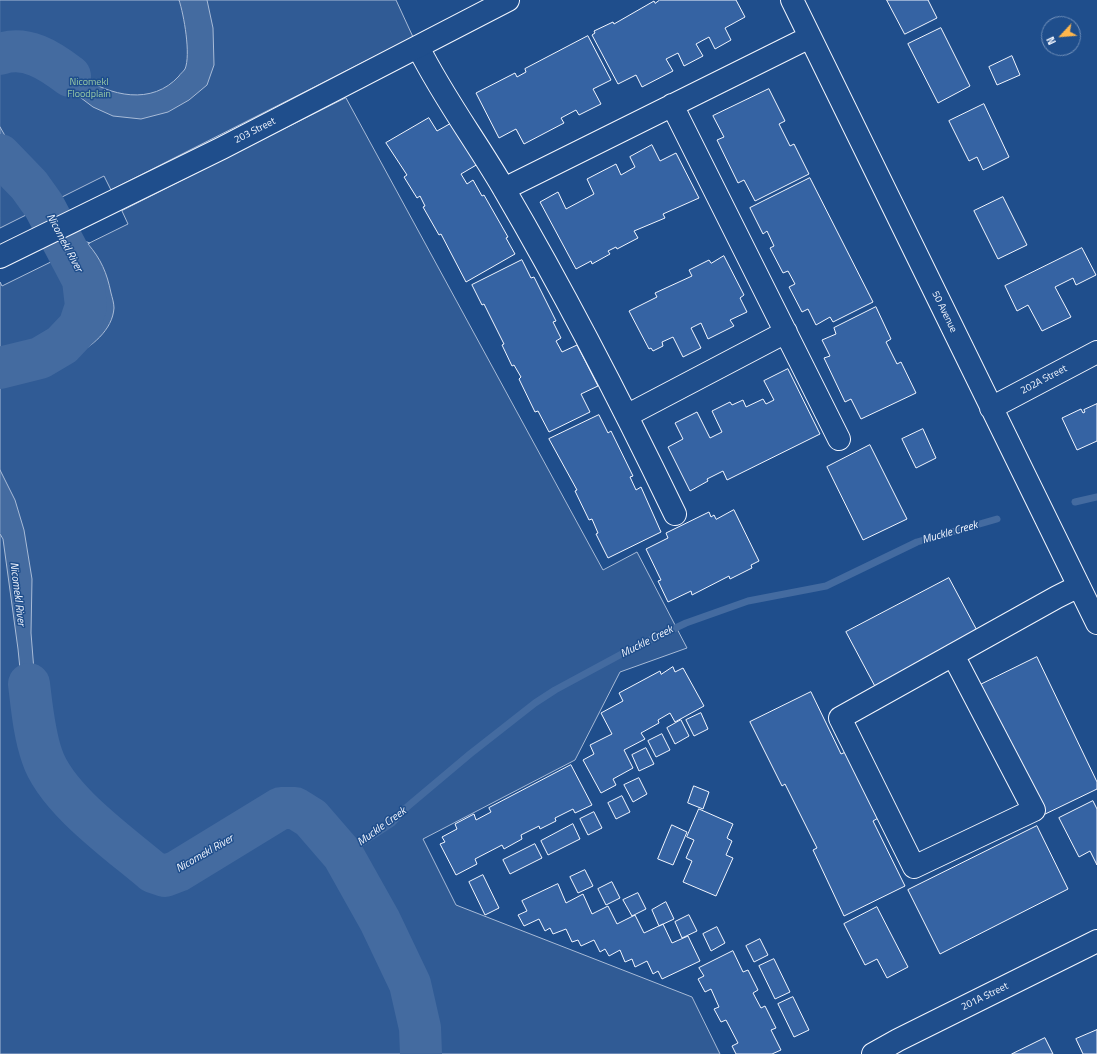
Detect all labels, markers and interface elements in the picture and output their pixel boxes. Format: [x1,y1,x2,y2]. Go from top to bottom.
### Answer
north arrow [1041,16,1081,56]
text: N [1042,34,1060,48]
park label: Nicomekl Floodplain [67,77,111,100]
street label: 203 Street [232,115,278,147]
water label: Nicomekl River [43,212,85,274]
street label: 50 Avenue [929,289,959,335]
street label: 202A Street [1019,363,1069,397]
water label: Muckle Creek [921,519,979,547]
water label: Nicomekl River [7,561,27,627]
water label: Muckle Creek [619,623,675,661]
water label: Muckle Creek [355,805,409,849]
water label: Nicomekl River [174,832,236,876]
street label: 201A Street [960,980,1010,1014]

